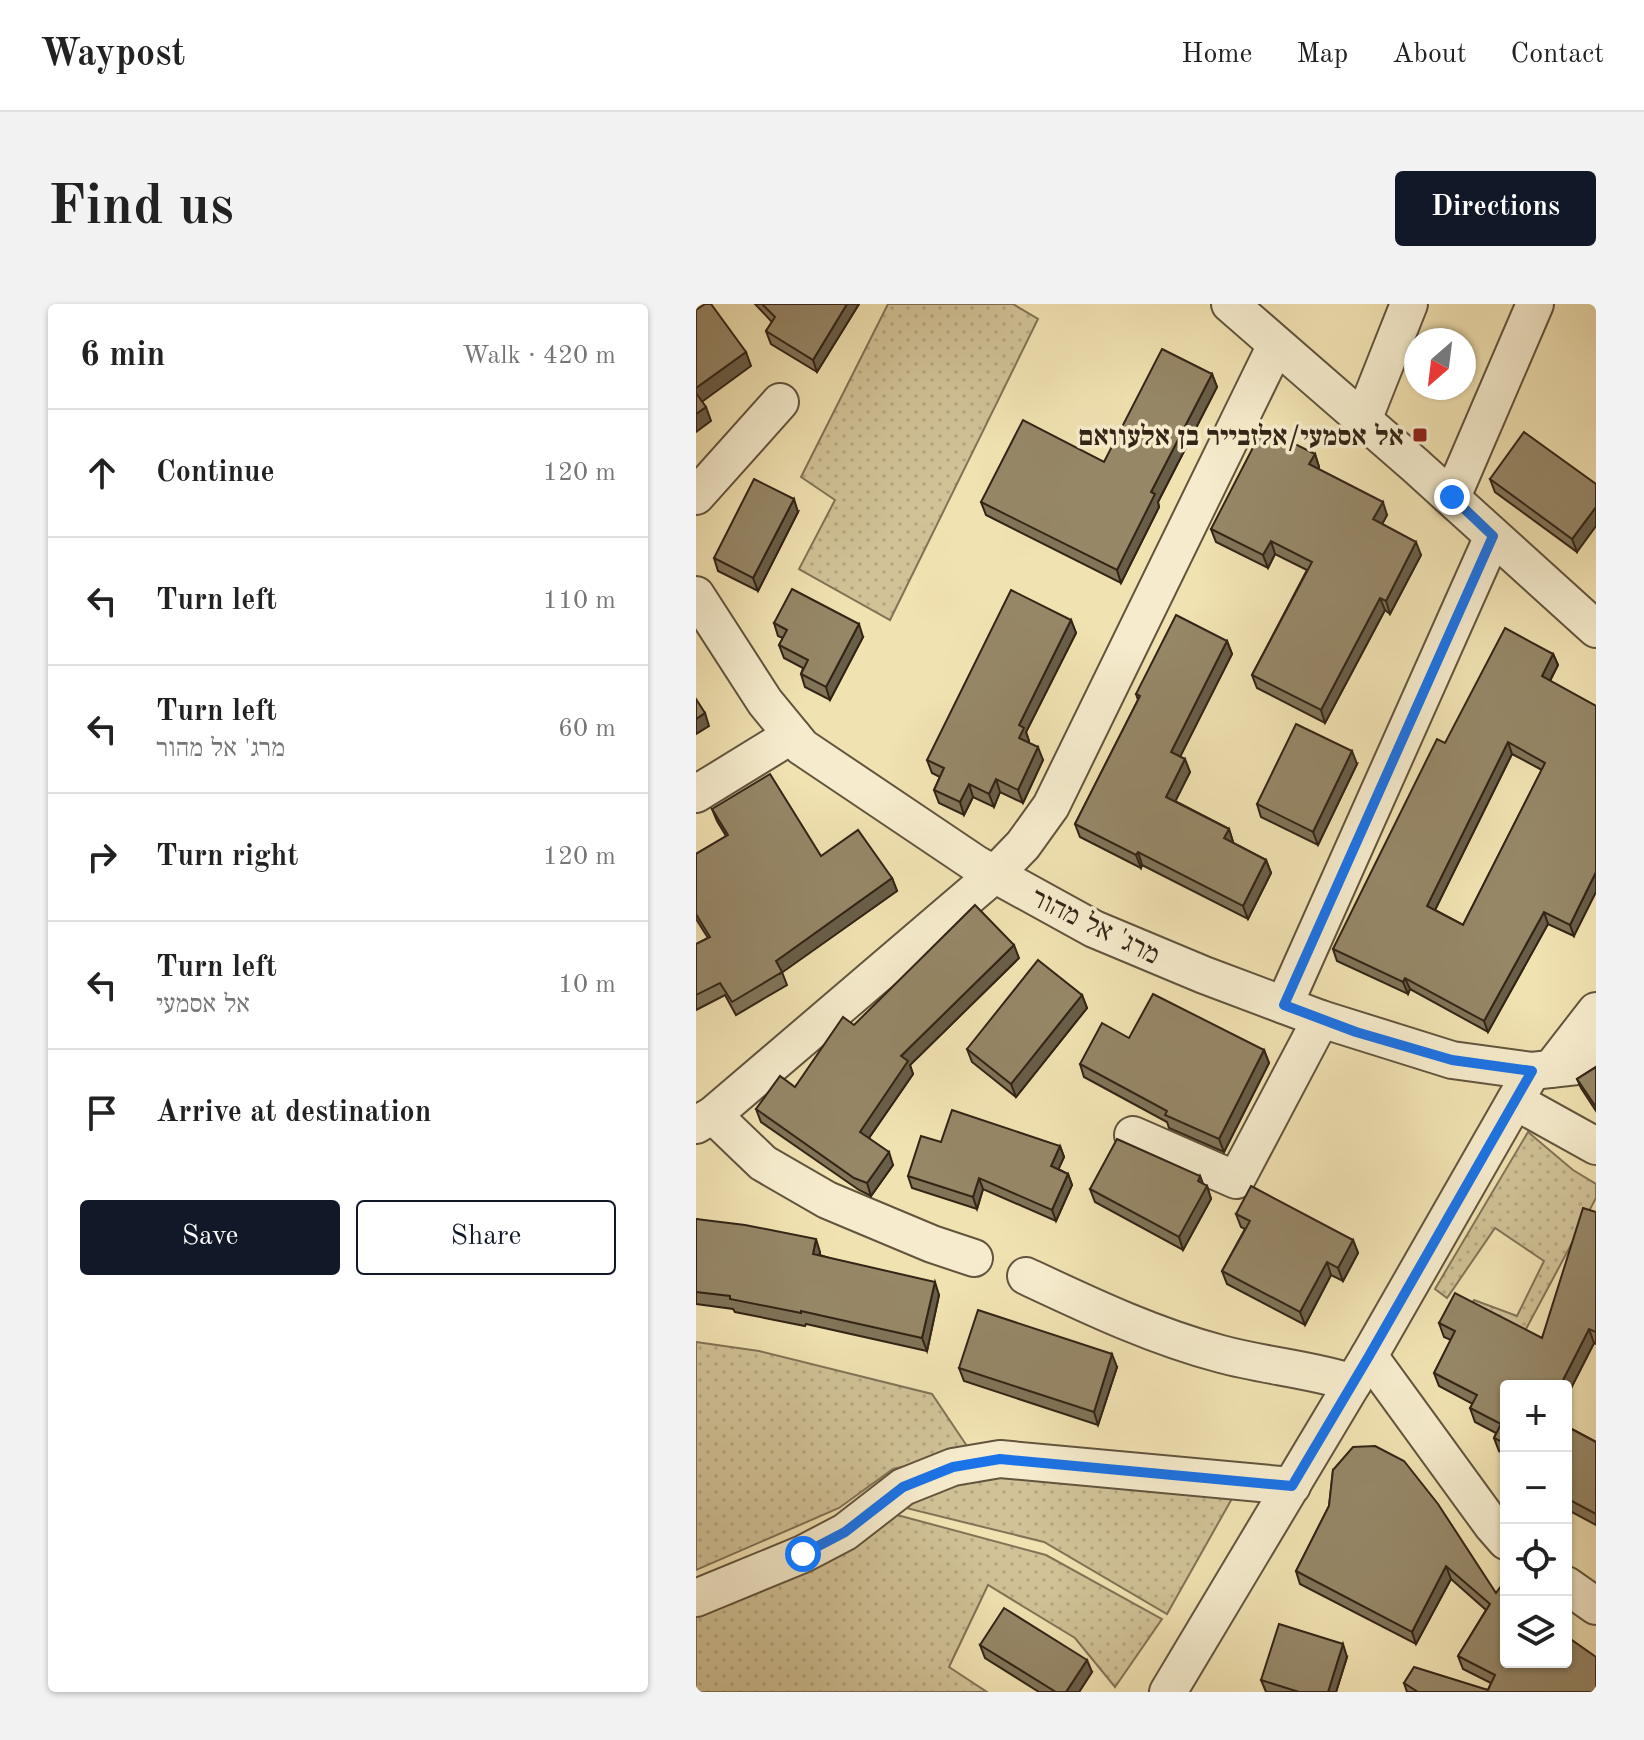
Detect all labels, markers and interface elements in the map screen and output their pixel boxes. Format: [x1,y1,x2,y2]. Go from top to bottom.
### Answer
text: Waypost [40,36,185,74]
text: Home [1181,41,1252,69]
text: Map [1296,41,1348,69]
text: About [1392,41,1467,69]
text: Contact [1511,41,1604,69]
button: Directions [1395,171,1596,246]
text: Find us [48,180,234,236]
north arrow [1404,328,1476,400]
text: 6 min [80,339,165,373]
text: Walk · 420 m [462,343,616,369]
place label: אל אסמעי/אלזבייר בן אלעוואם [1078,422,1404,452]
marker: אל אסמעי/אלזבייר בן אלעוואם [1411,426,1429,444]
icon: ahead [80,451,124,495]
text: Continue [156,458,275,488]
text: 120 m [543,460,616,486]
route end [1434,479,1470,515]
icon: left [80,579,124,623]
text: Turn left [156,586,277,616]
text: 110 m [543,588,616,614]
text: Turn left [156,697,277,727]
icon: left [80,707,124,751]
text: 60 m [558,716,616,742]
text: מרג' אל מהור [156,736,285,762]
icon: right [80,835,124,879]
text: Turn right [156,842,298,872]
text: 120 m [543,844,616,870]
street label: מרג' אל מהור [1026,883,1164,971]
text: Turn left [156,953,277,983]
icon: left [80,963,124,1007]
text: 10 m [558,972,616,998]
text: אל אסמעי [156,992,250,1018]
icon: arrive [80,1091,124,1135]
text: Arrive at destination [156,1098,431,1128]
button: Save [80,1200,340,1275]
button: Share [356,1200,616,1275]
map controls [1500,1380,1572,1668]
button: + [1500,1380,1572,1452]
button: − [1500,1452,1572,1524]
button: locate [1500,1524,1572,1596]
route start [785,1536,821,1572]
button: layers [1500,1596,1572,1668]

